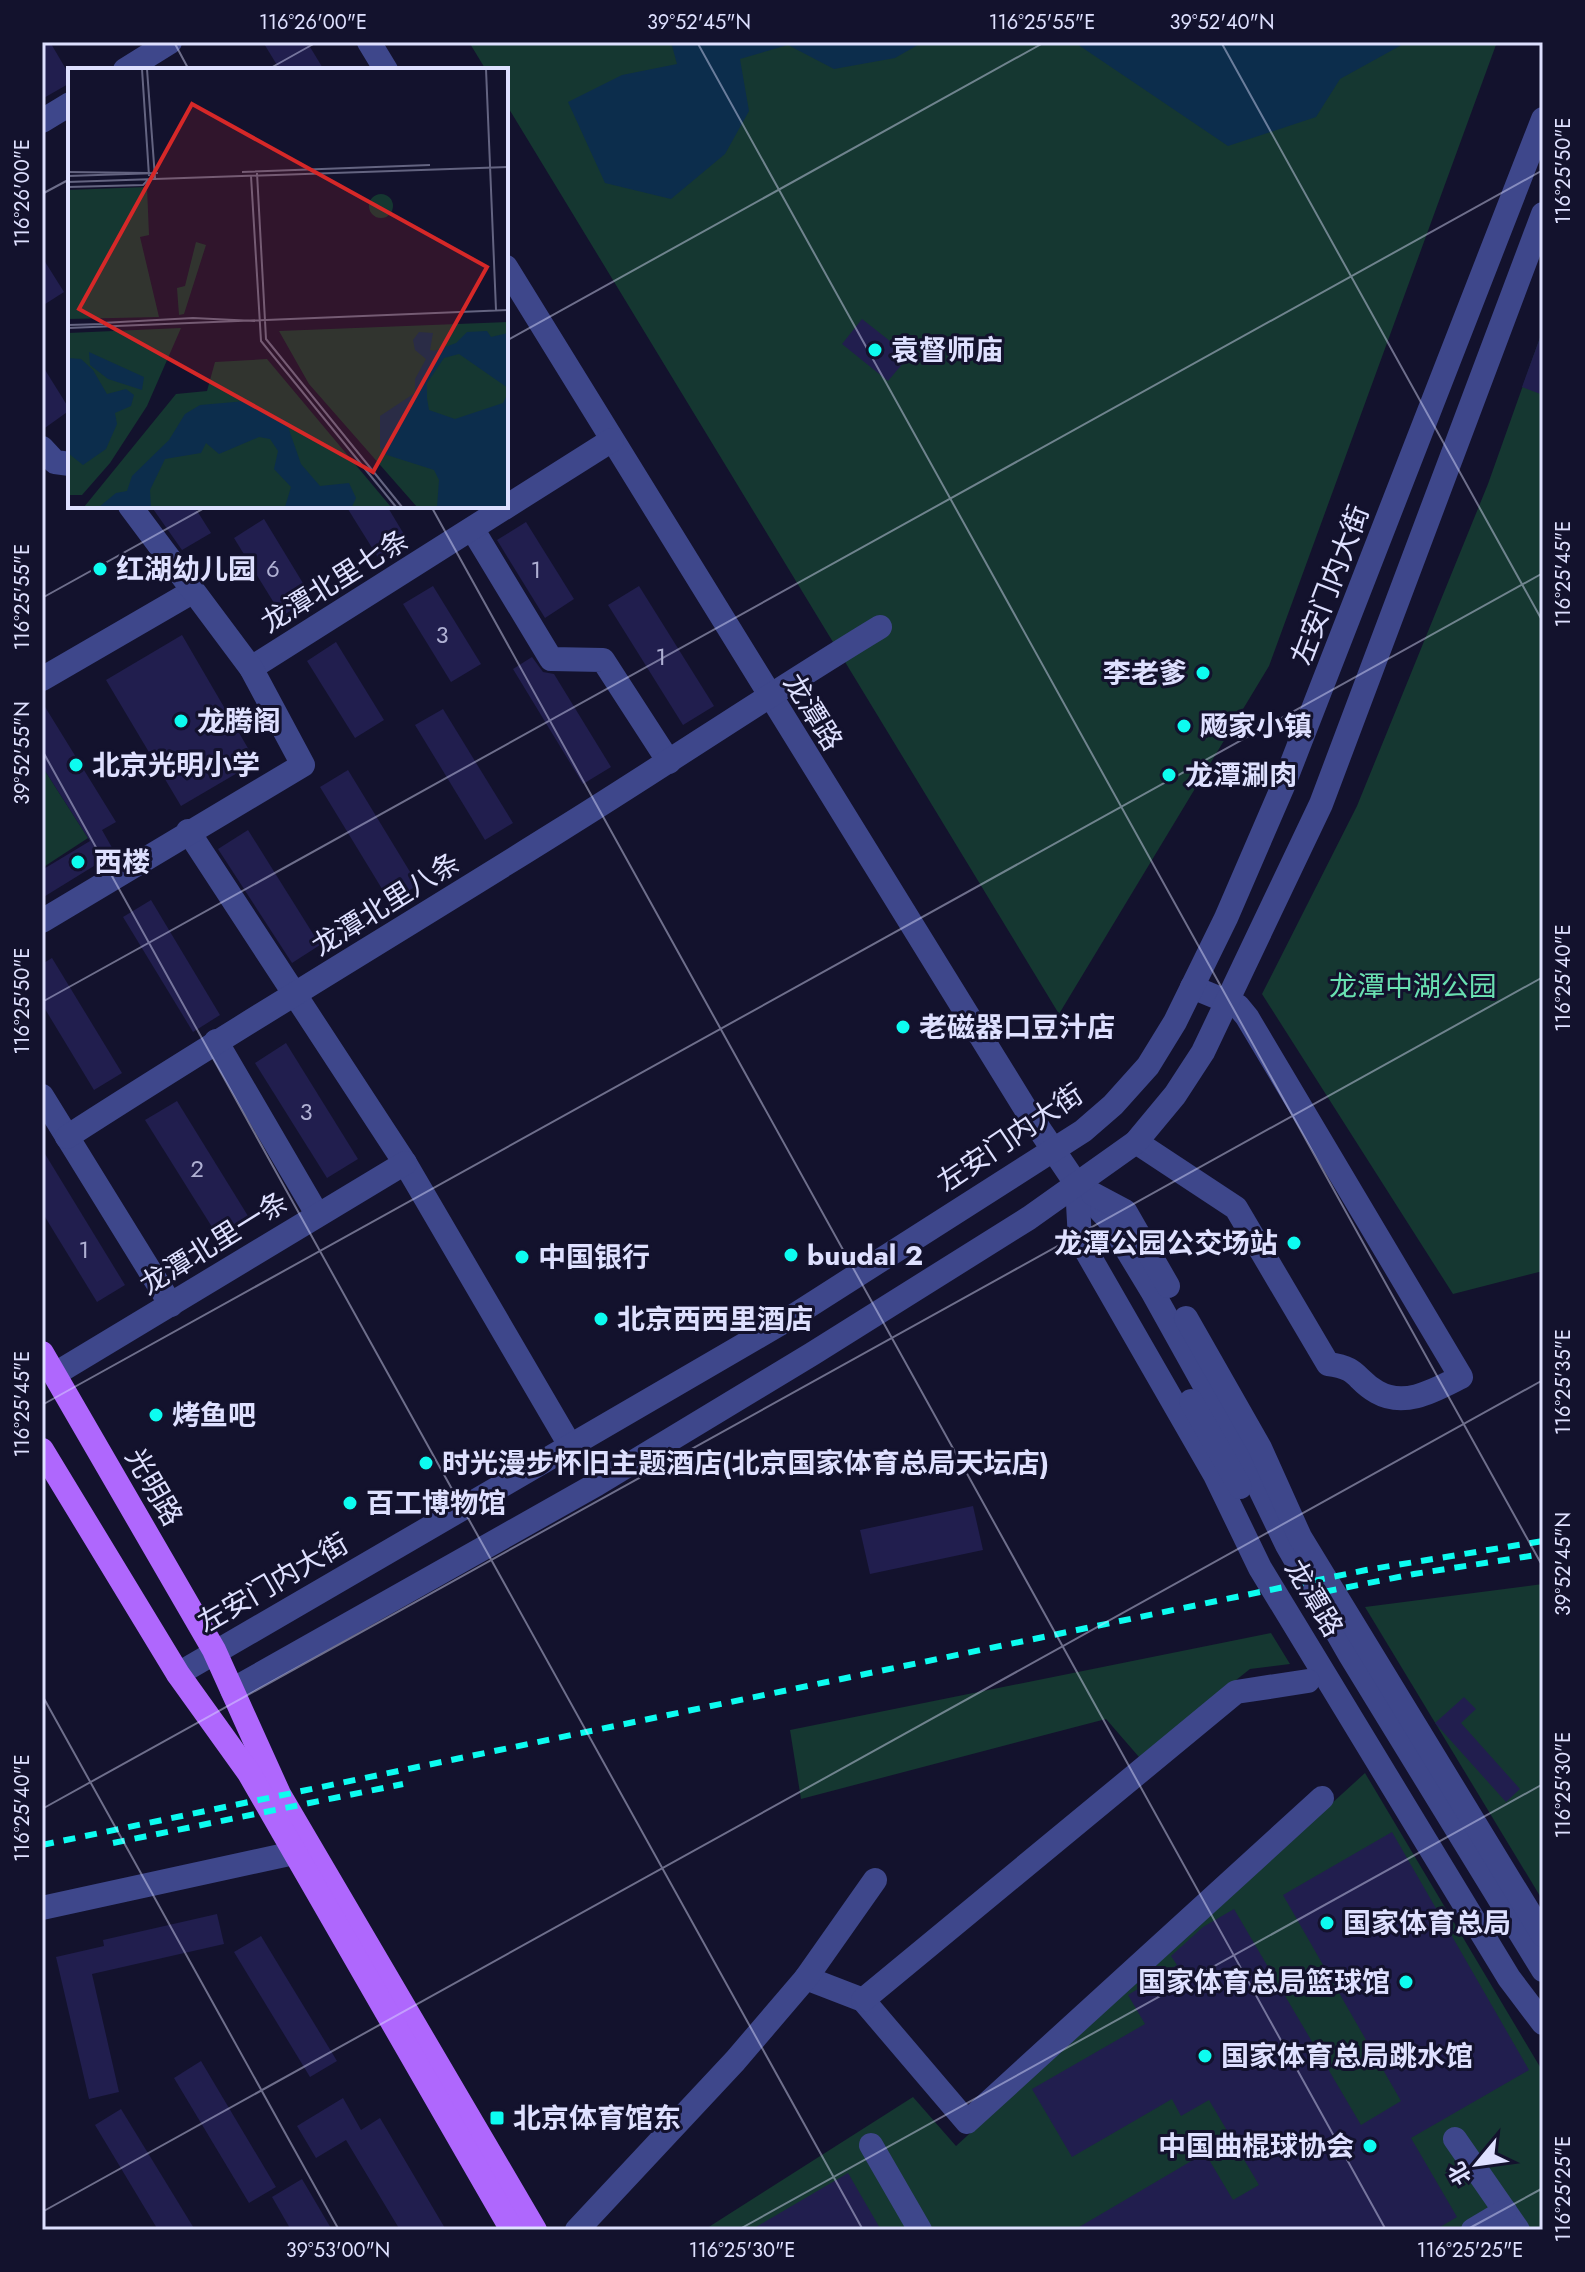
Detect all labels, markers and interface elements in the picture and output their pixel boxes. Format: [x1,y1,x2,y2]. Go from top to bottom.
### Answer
text: 116°26'00"E [259,8,367,37]
text: 39°52'45"N [647,8,751,37]
text: 116°25'55"E [989,8,1095,37]
text: 39°52'40"N [1170,8,1274,37]
inset map [68,68,508,508]
text: 116°25'50"E [1549,117,1578,225]
text: 116°26'00"E [8,139,37,247]
place label: 袁督师庙 [891,330,1003,371]
marker: 袁督师庙 [866,341,884,359]
street label: 左安门内大街 [1281,499,1379,671]
street label: 龙潭北里七条 [253,519,417,643]
text: 116°25'45"E [1549,521,1578,627]
text: 116°25'55"E [8,544,37,650]
place label: 红湖幼儿园 [116,549,256,590]
house number: 6 [266,551,280,586]
house number: 1 [531,552,541,587]
marker: 红湖幼儿园 [91,560,109,578]
house number: 3 [435,617,449,652]
house number: 1 [656,639,666,674]
place label: 李老爹 [1103,653,1187,694]
marker: 李老爹 [1194,664,1212,682]
street label: 龙潭路 [773,666,853,758]
text: 39°52'55"N [8,701,37,805]
place label: 龙腾阁 [197,701,281,742]
place label: 飏家小镇 [1200,706,1312,747]
marker: 龙腾阁 [172,712,190,730]
marker: 飏家小镇 [1175,717,1193,735]
place label: 北京光明小学 [92,745,260,786]
place label: 龙潭涮肉 [1185,755,1297,796]
marker: 北京光明小学 [67,756,85,774]
marker: 龙潭涮肉 [1160,766,1178,784]
place label: 西楼 [94,842,150,883]
street label: 龙潭北里八条 [304,842,468,966]
marker: 西楼 [69,853,87,871]
text: 116°25'40"E [1549,924,1578,1032]
text: 116°25'50"E [8,947,37,1055]
park label: 龙潭中湖公园 [1329,966,1497,1007]
place label: 老磁器口豆汁店 [919,1007,1115,1048]
marker: 老磁器口豆汁店 [894,1018,912,1036]
street label: 左安门内大街 [929,1074,1091,1202]
house number: 3 [299,1094,313,1129]
house number: 2 [190,1151,204,1186]
street label: 龙潭北里一条 [132,1181,296,1305]
place label: 龙潭公园公交场站 [1054,1223,1278,1264]
house number: 1 [79,1232,89,1267]
marker: 龙潭公园公交场站 [1285,1234,1303,1252]
place label: buudal 2 [807,1235,923,1276]
place label: 中国银行 [538,1237,650,1278]
marker: buudal 2 [782,1246,800,1264]
marker: 中国银行 [513,1248,531,1266]
place label: 北京西西里酒店 [617,1299,813,1340]
marker: 北京西西里酒店 [592,1310,610,1328]
text: 116°25'35"E [1549,1329,1578,1435]
text: 116°25'45"E [8,1351,37,1457]
place label: 烤鱼吧 [172,1395,256,1436]
marker: 烤鱼吧 [147,1406,165,1424]
street label: 光明路 [115,1440,193,1534]
place label: 时光漫步怀旧主题酒店(北京国家体育总局天坛店) [442,1443,1049,1484]
marker: 时光漫步怀旧主题酒店(北京国家体育总局天坛店) [417,1454,435,1472]
place label: 百工博物馆 [366,1483,506,1524]
marker: 百工博物馆 [341,1494,359,1512]
text: 39°52'45"N [1549,1512,1578,1616]
street label: 左安门内大街 [190,1523,356,1643]
street label: 龙潭路 [1275,1551,1353,1645]
text: 116°25'30"E [1549,1732,1578,1838]
text: 116°25'40"E [8,1754,37,1862]
place label: 国家体育总局 [1343,1903,1511,1944]
marker: 国家体育总局 [1318,1914,1336,1932]
place label: 国家体育总局篮球馆 [1138,1962,1390,2003]
marker: 国家体育总局篮球馆 [1397,1973,1415,1991]
place label: 国家体育总局跳水馆 [1221,2036,1473,2077]
marker: 国家体育总局跳水馆 [1196,2047,1214,2065]
place label: 北京体育馆东 [513,2098,681,2139]
marker: 北京体育馆东 [488,2109,506,2127]
north arrow [1437,2124,1517,2204]
place label: 中国曲棍球协会 [1158,2126,1354,2167]
text: 116°25'25"E [1549,2136,1578,2242]
marker: 中国曲棍球协会 [1361,2137,1379,2155]
text: 北 [1440,2156,1479,2191]
text: 39°53'00"N [286,2236,390,2265]
text: 116°25'30"E [689,2236,795,2265]
text: 116°25'25"E [1417,2236,1523,2265]

